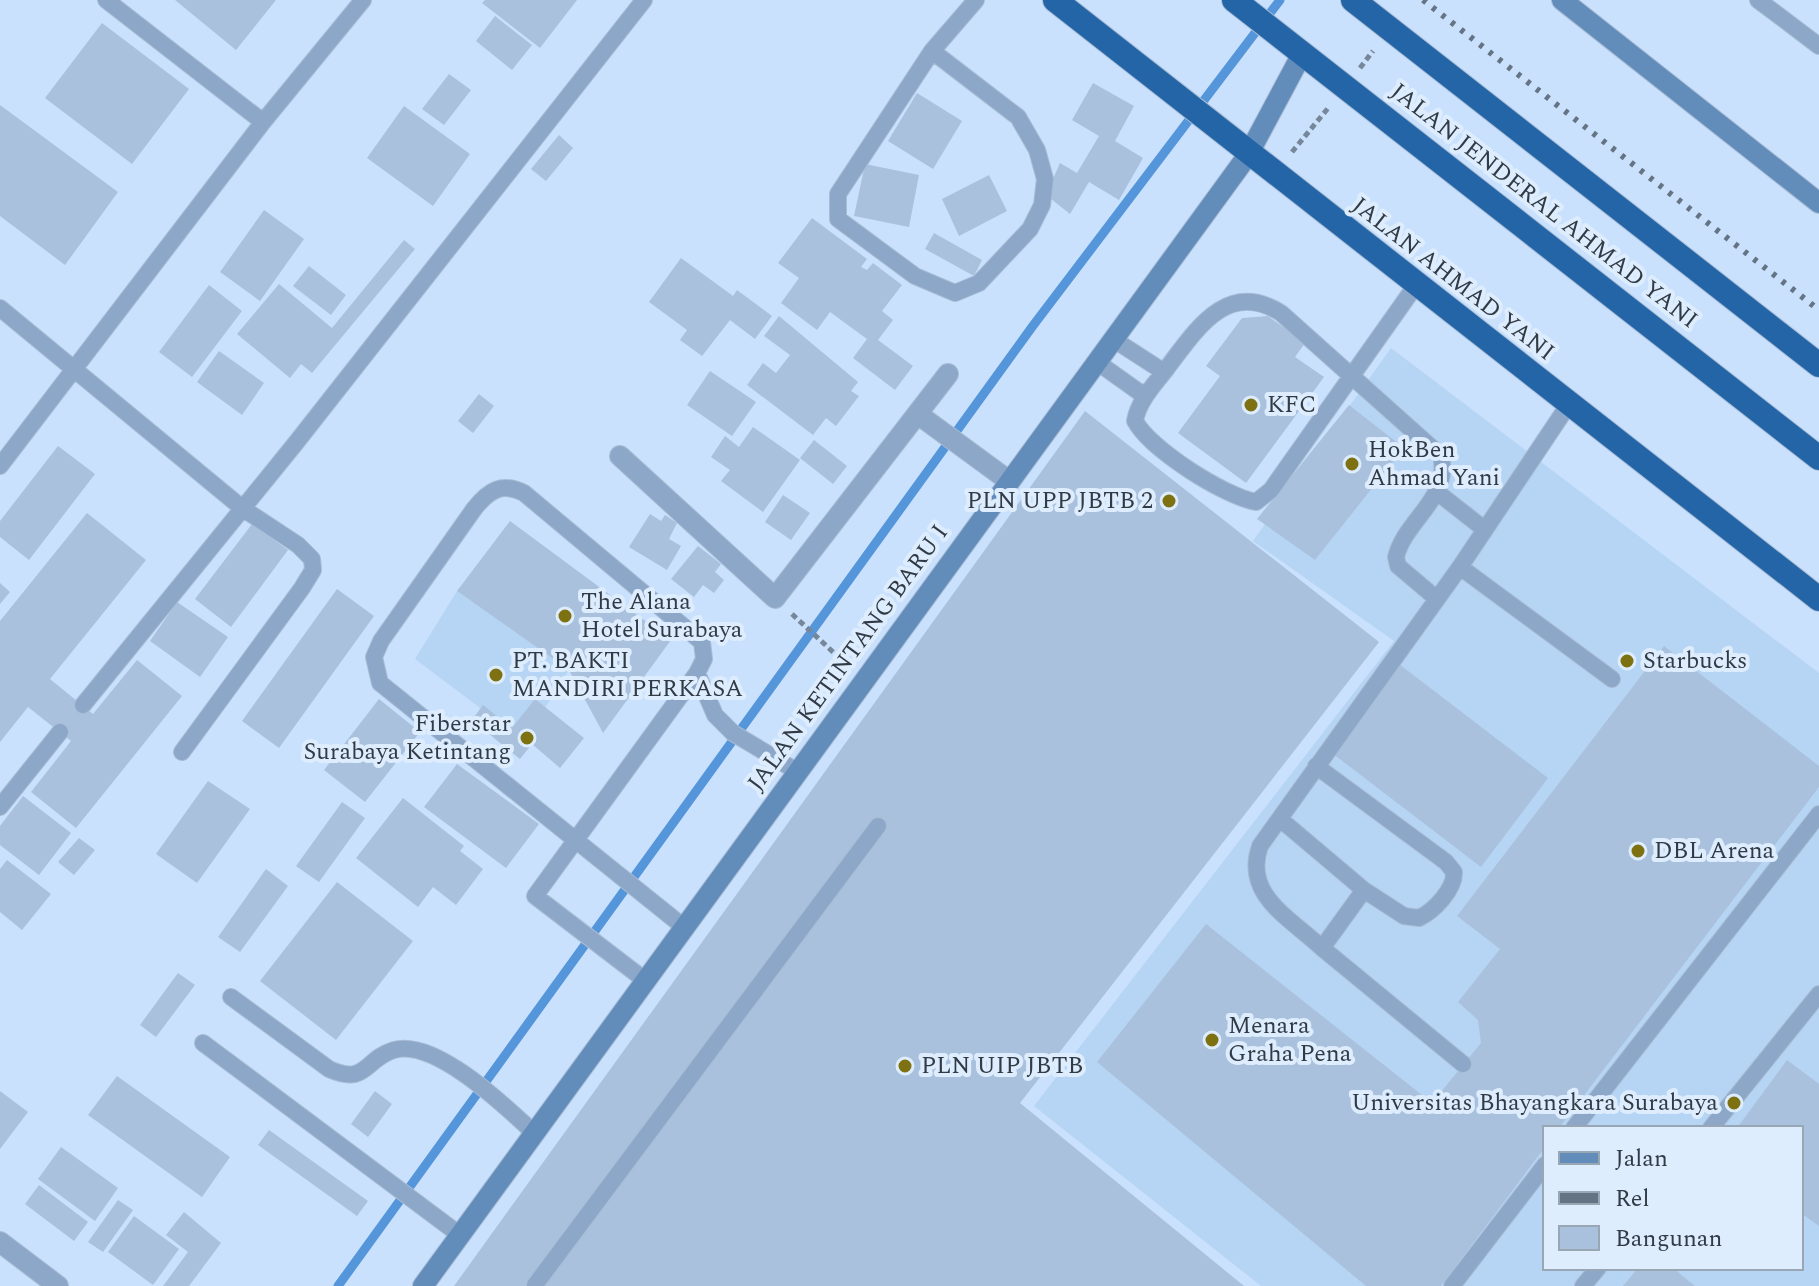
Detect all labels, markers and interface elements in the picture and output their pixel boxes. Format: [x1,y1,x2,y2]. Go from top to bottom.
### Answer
street label: JALAN JENDERAL AHMAD YANI [1382,74,1706,338]
street label: JALAN AHMAD YANI [1344,188,1562,370]
place label: KFC [1267,387,1316,423]
marker: KFC [1242,396,1260,414]
place label: HokBen Ahmad Yani [1368,432,1500,496]
marker: HokBen Ahmad Yani [1343,455,1361,473]
place label: PLN UPP JBTB 2 [967,483,1153,519]
marker: PLN UPP JBTB 2 [1160,492,1178,510]
street label: JALAN KETINTANG BARU I [739,517,957,799]
place label: The Alana Hotel Surabaya [581,584,743,648]
marker: The Alana Hotel Surabaya [556,607,574,625]
place label: PT. BAKTI MANDIRI PERKASA [512,643,743,707]
place label: Starbucks [1643,643,1747,679]
marker: Starbucks [1618,652,1636,670]
marker: PT. BAKTI MANDIRI PERKASA [487,666,505,684]
place label: Fiberstar Surabaya Ketintang [303,706,511,770]
marker: Fiberstar Surabaya Ketintang [518,729,536,747]
place label: DBL Arena [1654,833,1775,869]
marker: DBL Arena [1629,842,1647,860]
place label: Menara Graha Pena [1228,1008,1352,1072]
marker: Menara Graha Pena [1203,1031,1221,1049]
place label: PLN UIP JBTB [921,1048,1083,1084]
marker: PLN UIP JBTB [896,1057,914,1075]
place label: Universitas Bhayangkara Surabaya [1351,1085,1718,1121]
marker: Universitas Bhayangkara Surabaya [1725,1094,1743,1112]
legend [1543,1126,1803,1270]
text: Jalan [1615,1141,1668,1177]
text: Rel [1615,1181,1650,1217]
text: Bangunan [1615,1221,1723,1257]

